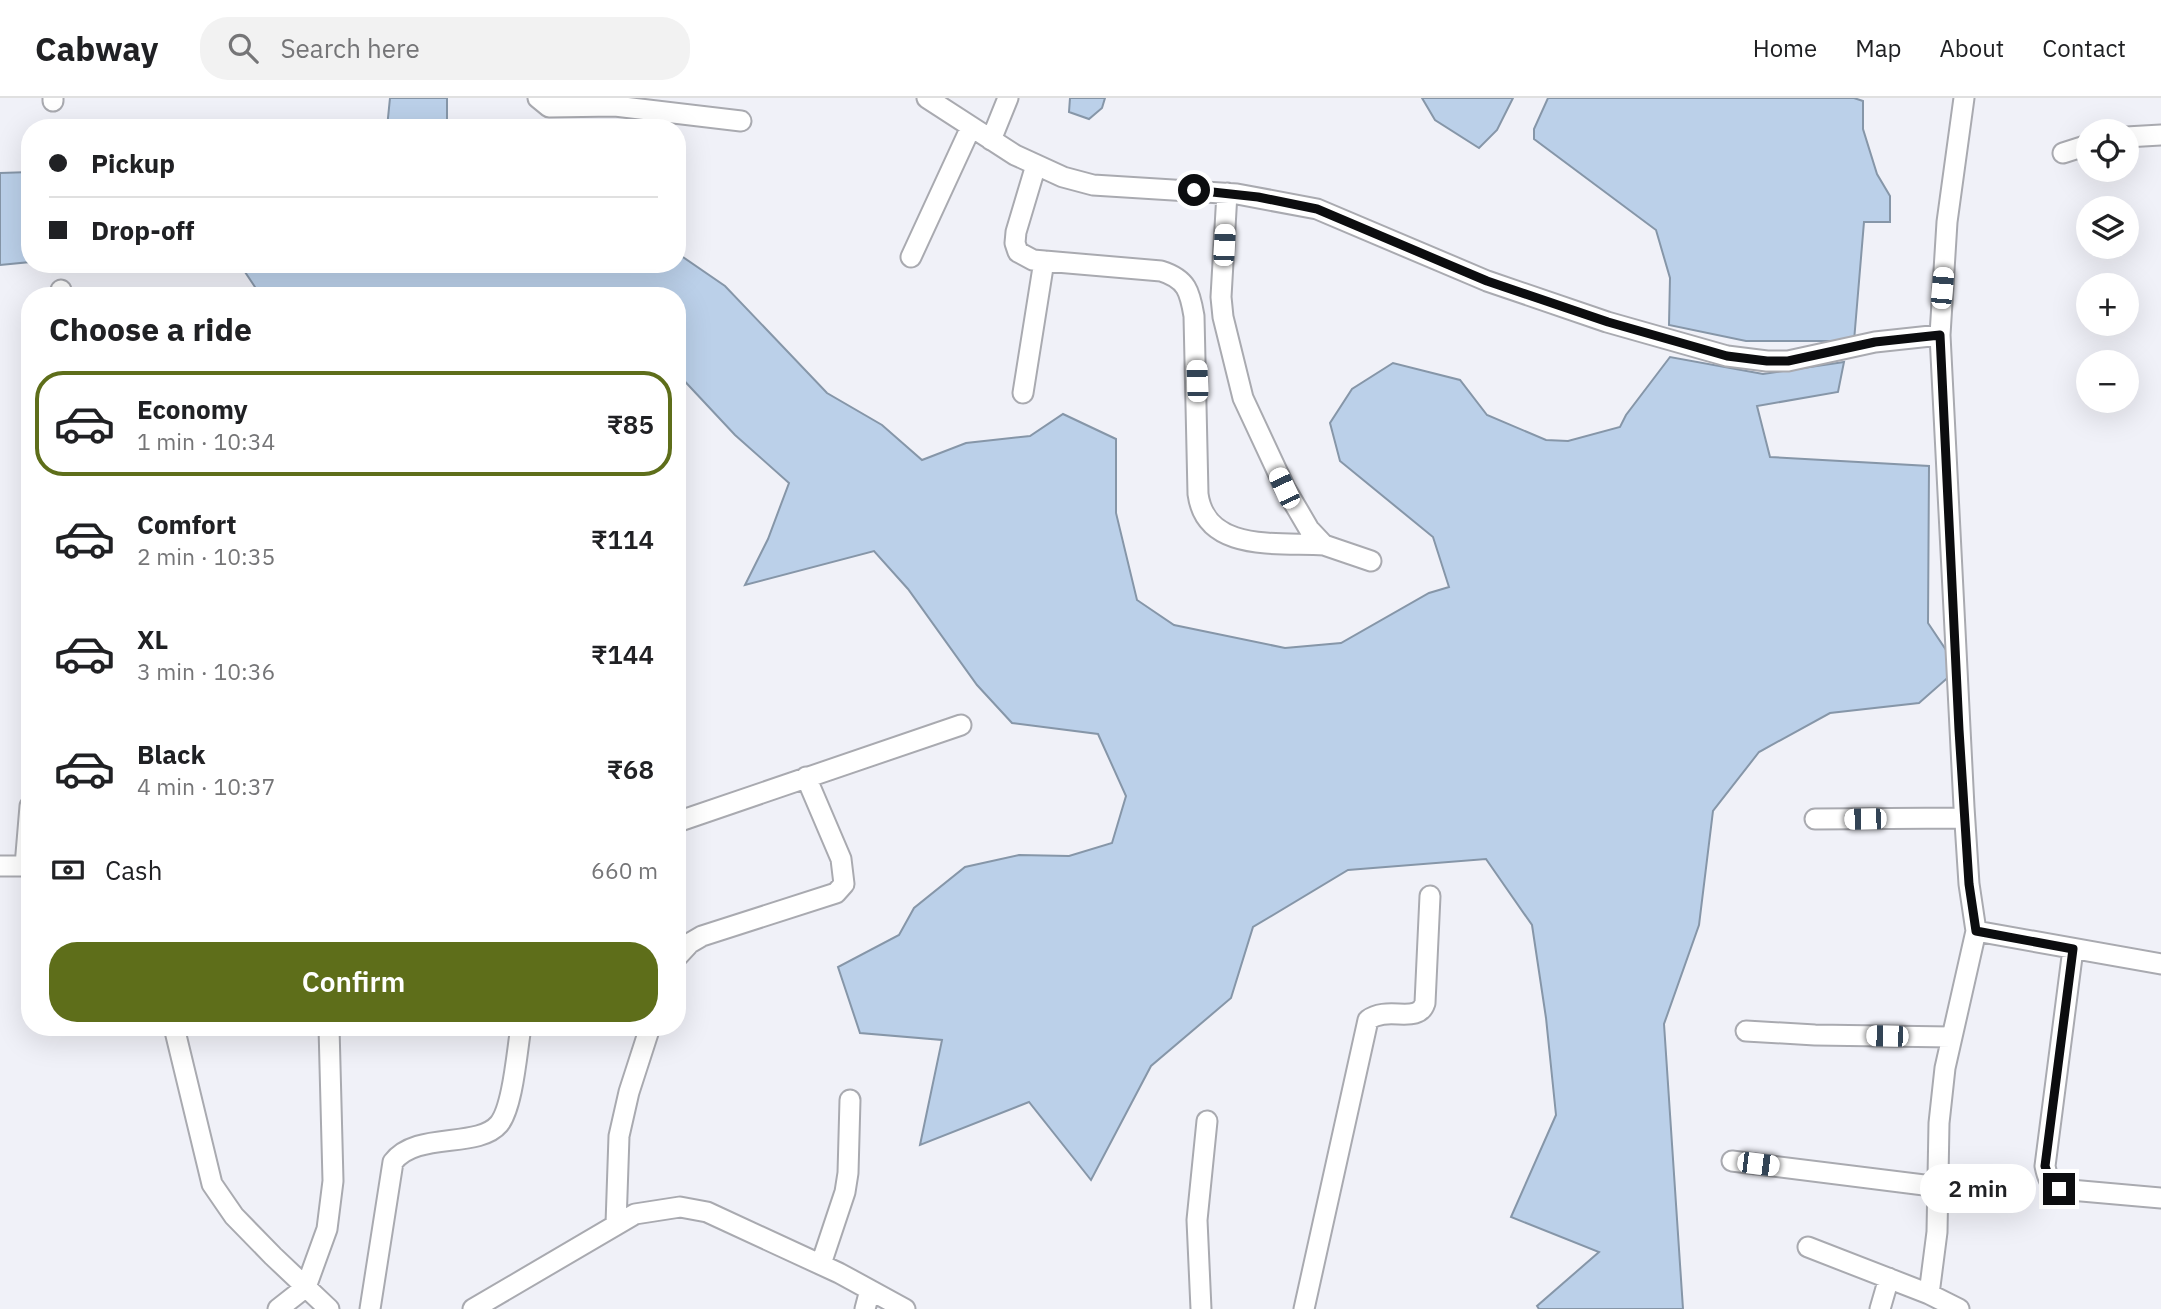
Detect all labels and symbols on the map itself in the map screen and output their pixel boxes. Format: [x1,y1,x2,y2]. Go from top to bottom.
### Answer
route start [1178,174,1210,206]
car [1213,223,1236,267]
car [1930,266,1955,310]
car [1186,360,1209,402]
car [1266,465,1303,511]
car [1844,808,1887,830]
car [1866,1025,1909,1047]
car [1736,1151,1781,1177]
callout: 2 min [1919,1164,2035,1214]
route end [2043,1173,2075,1205]

